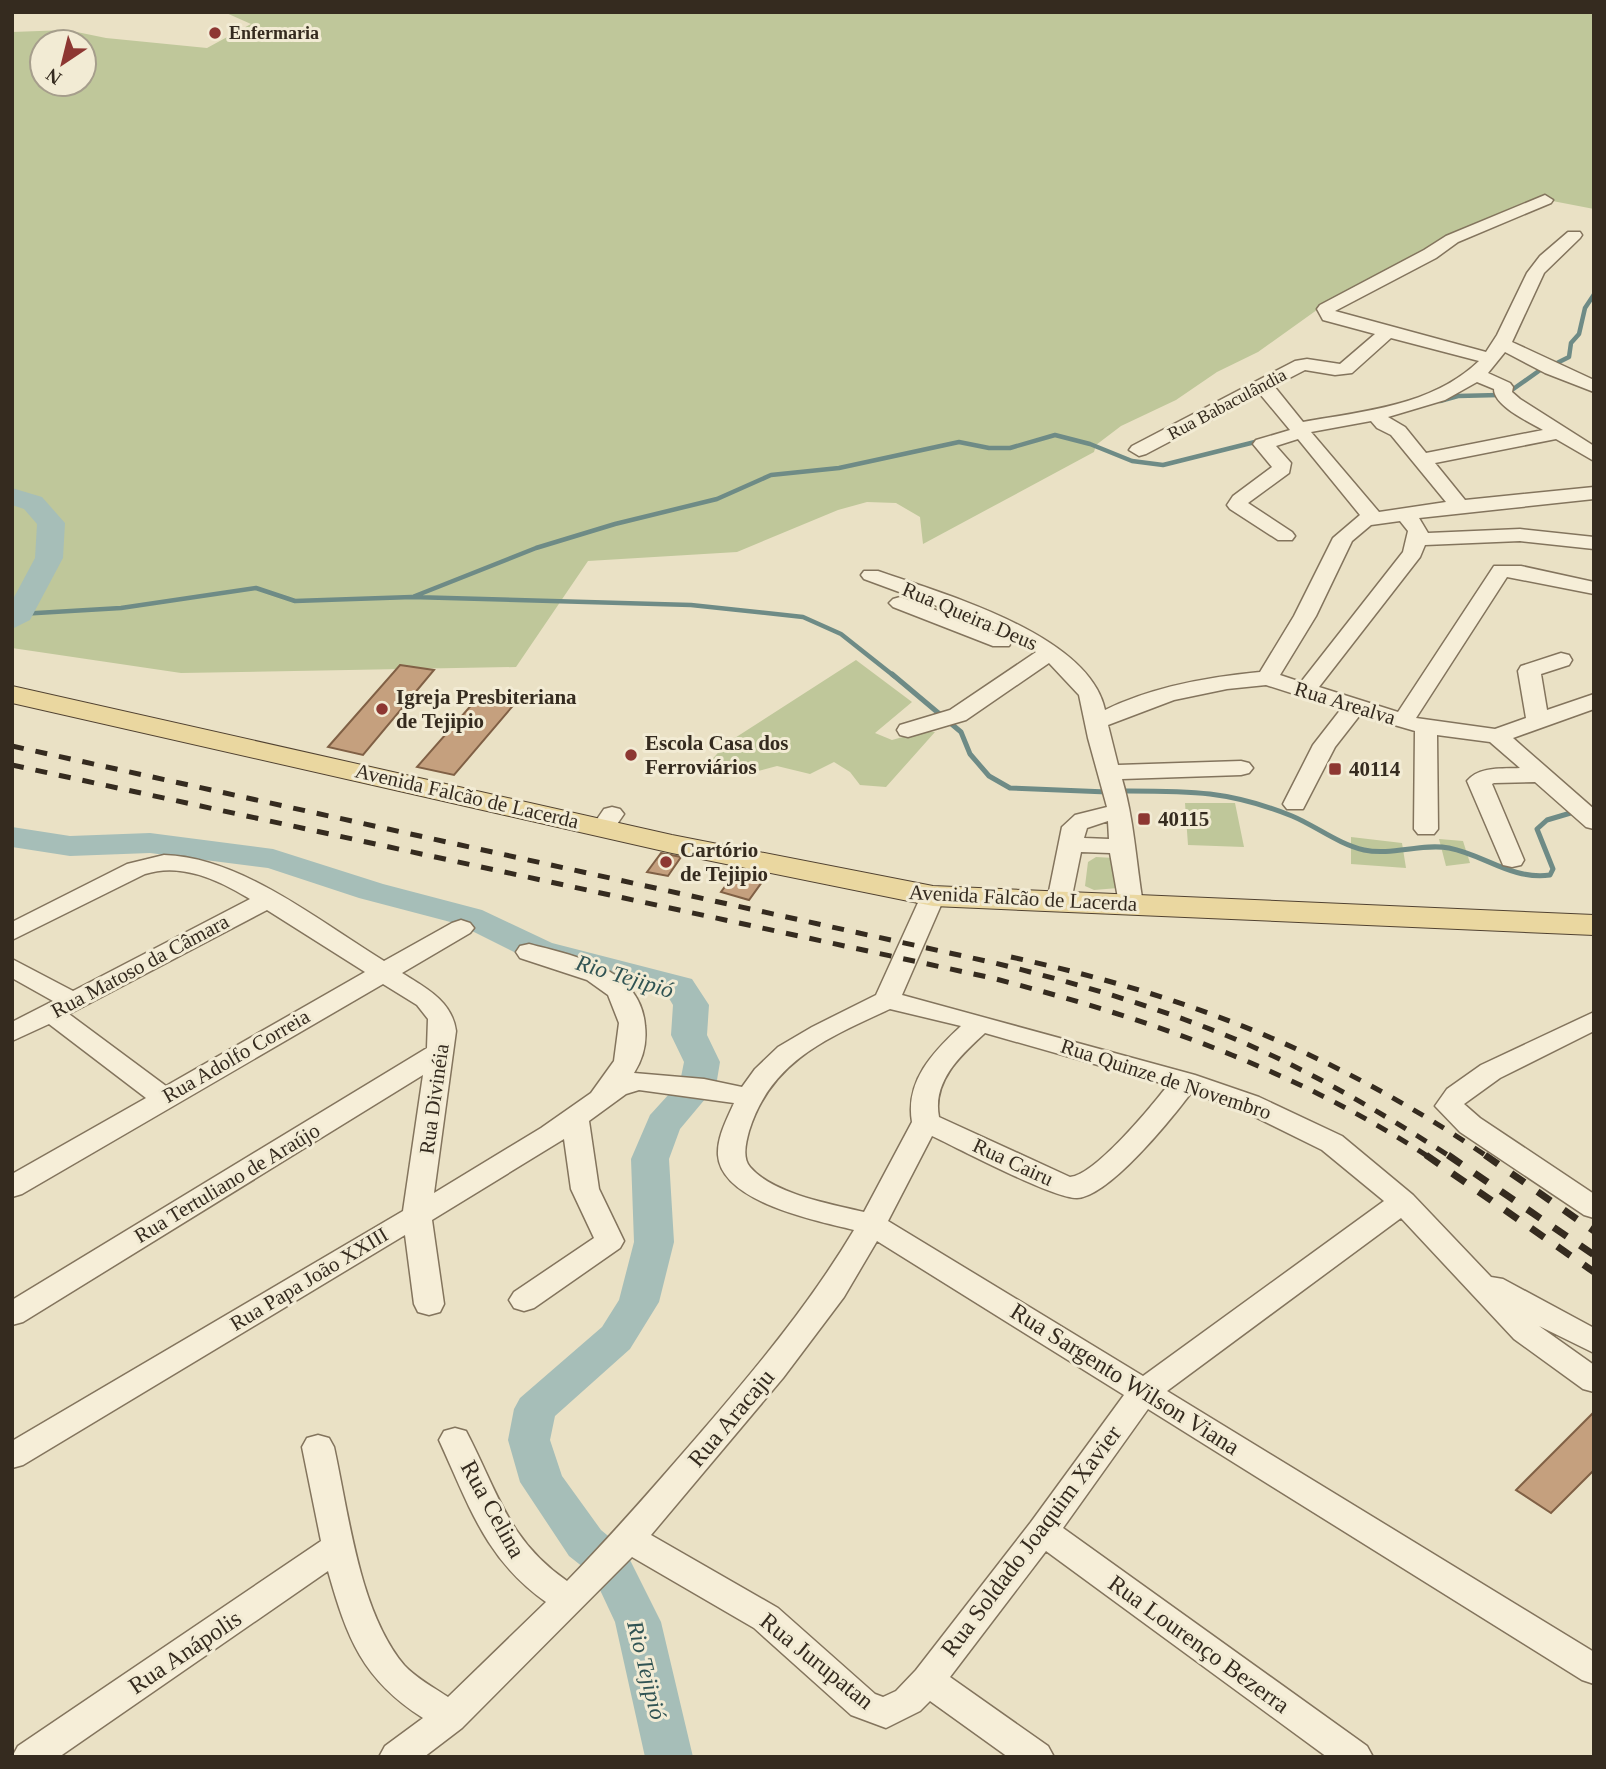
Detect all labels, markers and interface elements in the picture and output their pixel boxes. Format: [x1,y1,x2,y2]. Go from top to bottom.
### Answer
place label: Enfermaria [229,23,319,43]
marker: Enfermaria [207,25,223,41]
north arrow [28,28,98,98]
text: N [42,64,65,89]
street label: Rua Babaculândia [1164,364,1290,444]
street label: Rua Queira Deus [899,577,1041,655]
street label: Rua Arealva [1292,676,1399,730]
place label: Igreja Presbiteriana de Tejipio [396,685,577,733]
marker: Igreja Presbiteriana de Tejipio [374,701,390,717]
place label: Escola Casa dos Ferroviários [645,731,789,779]
marker: Escola Casa dos Ferroviários [623,747,639,763]
place label: 40114 [1349,757,1401,781]
street label: Avenida Falcão de Lacerda [353,759,582,834]
marker: 40114 [1327,761,1343,777]
place label: 40115 [1158,807,1209,831]
marker: 40115 [1136,811,1152,827]
place label: Cartório de Tejipio [680,838,768,886]
marker: Cartório de Tejipio [658,854,674,870]
street label: Avenida Falcão de Lacerda [908,880,1139,916]
street label: Rua Matoso da Câmara [47,909,234,1023]
water label: Rio Tejipió [572,950,677,1003]
street label: Rua Adolfo Correia [158,1004,314,1108]
street label: Rua Quinze de Novembro [1058,1034,1274,1124]
street label: Rua Divinéia [414,1042,454,1156]
street label: Rua Tertuliano de Araújo [130,1118,324,1248]
street label: Rua Cairu [969,1133,1057,1191]
street label: Rua Papa João XXIII [226,1222,392,1336]
street label: Rua Sargento Wilson Viana [1006,1298,1245,1460]
street label: Rua Aracaju [683,1364,779,1472]
street label: Rua Soldado Joaquim Xavier [936,1421,1126,1661]
street label: Rua Celina [456,1456,531,1563]
street label: Rua Lourenço Bezerra [1103,1570,1295,1719]
street label: Rua Anápolis [124,1605,246,1699]
street label: Rua Jurupatan [755,1607,879,1715]
water label: Rio Tejipió [622,1617,671,1723]

